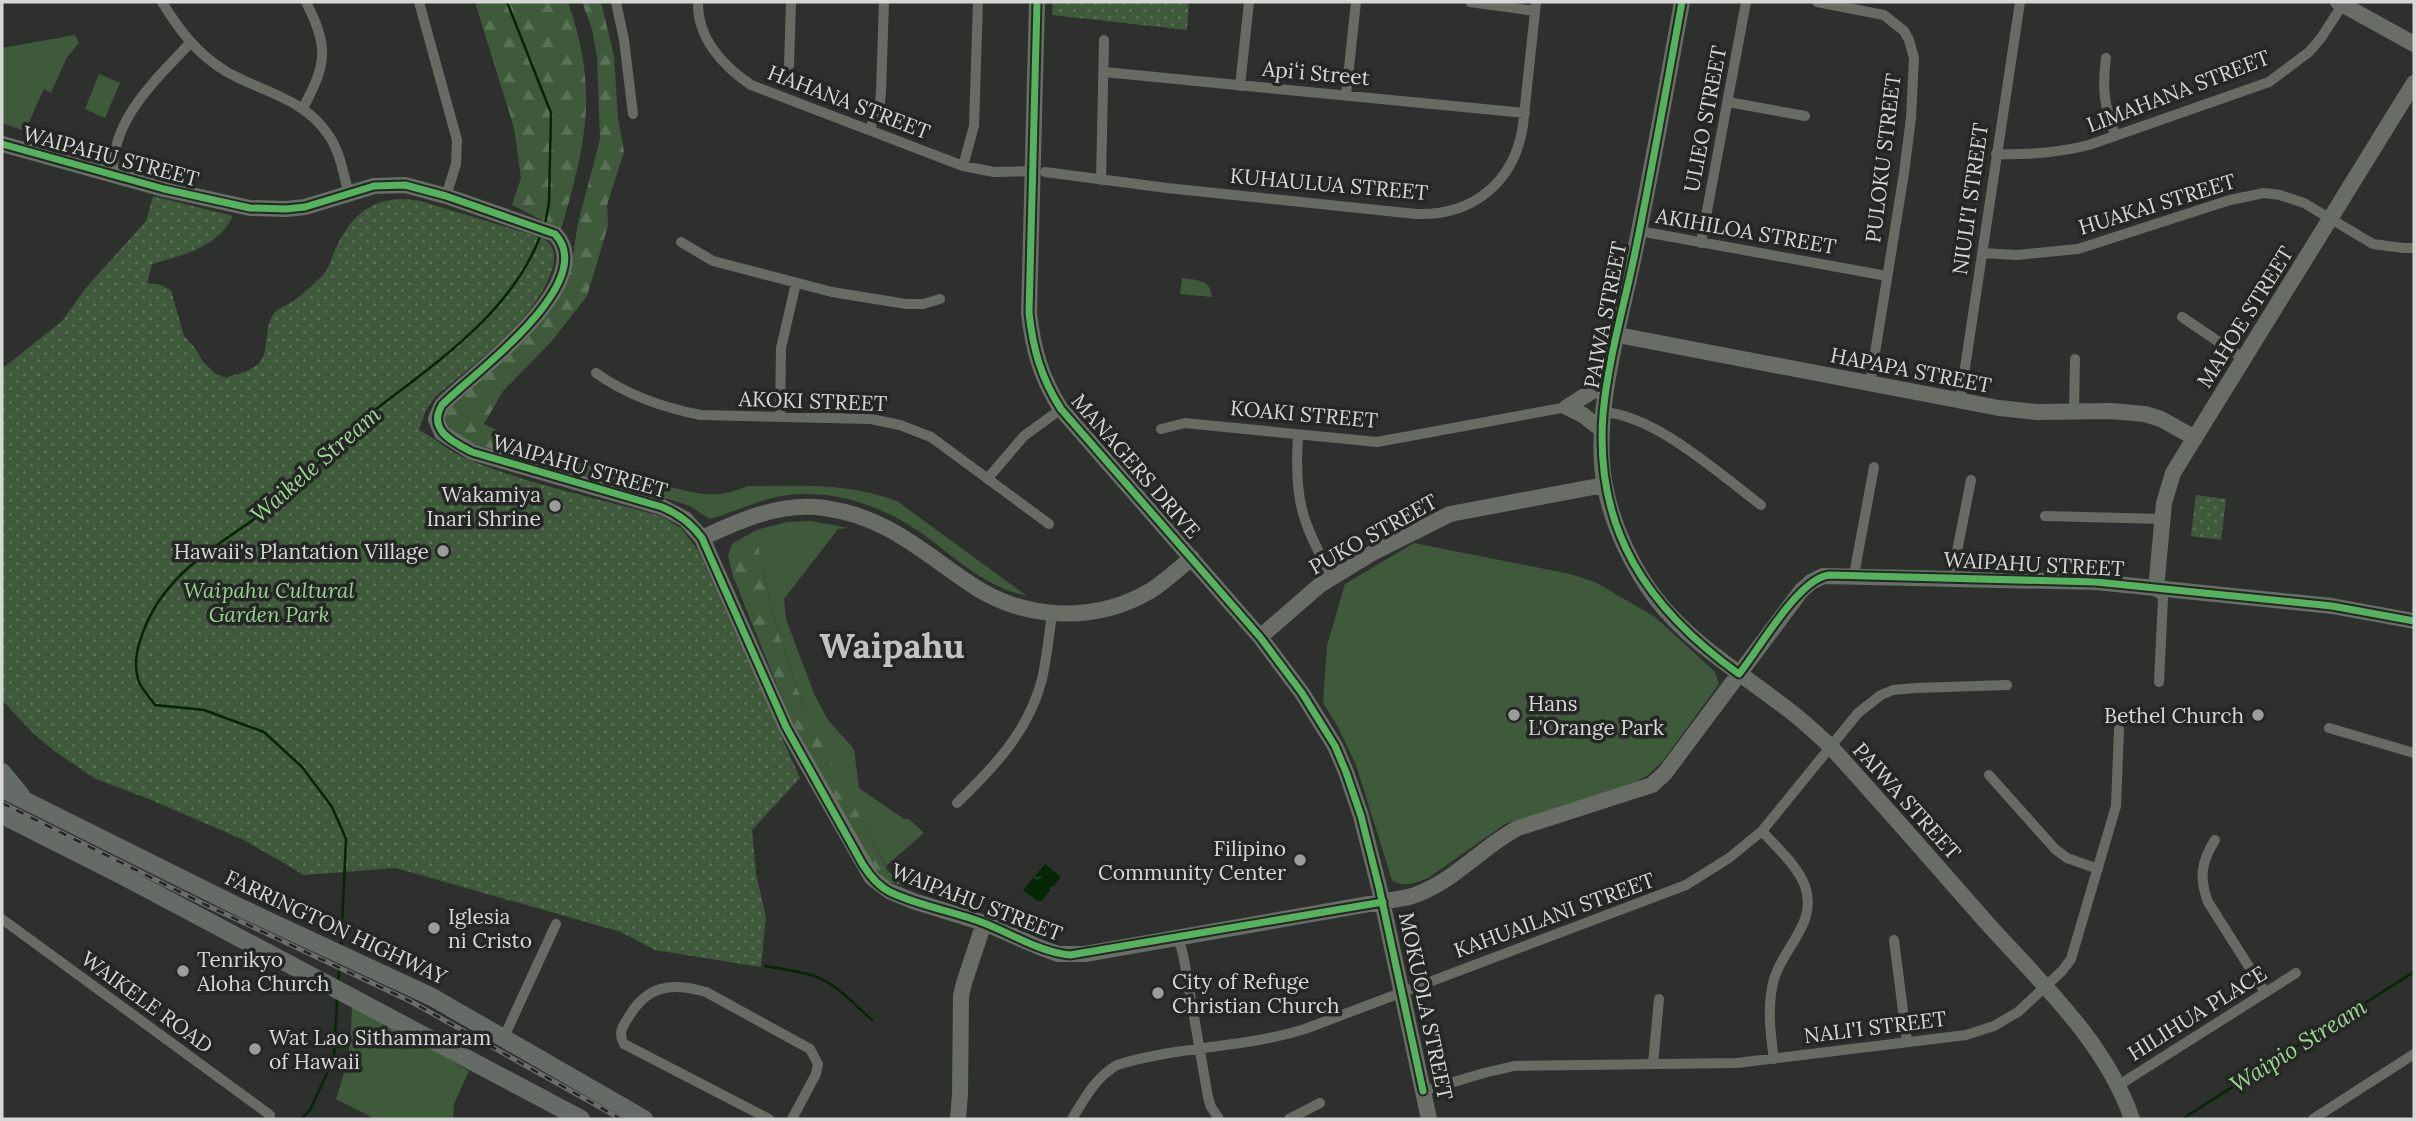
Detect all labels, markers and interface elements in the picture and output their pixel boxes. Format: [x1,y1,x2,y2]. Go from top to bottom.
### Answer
street label: ULIEO STREET [1678,44,1732,194]
street label: LIMAHANA STREET [2083,44,2273,138]
street label: Apiʻi Street [1260,55,1372,91]
street label: HAHANA STREET [764,59,934,145]
street label: PULOKU STREET [1859,72,1907,244]
street label: WAIPAHU STREET [20,120,202,192]
street label: NIULI'I STREET [1946,121,1994,277]
street label: KUHAULUA STREET [1229,162,1429,206]
street label: HUAKAI STREET [2075,167,2239,241]
street label: AKIHILOA STREET [1653,202,1838,260]
street label: PAIWA STREET [1578,239,1632,391]
street label: MAHOE STREET [2191,241,2299,393]
street label: HAPAPA STREET [1828,341,1994,399]
street label: AKOKI STREET [737,385,888,417]
street label: MANAGERS DRIVE [1066,388,1206,544]
street label: KOAKI STREET [1229,394,1379,434]
water label: Waikele Stream [244,400,386,528]
street label: WAIPAHU STREET [489,428,671,504]
place label: Wakamiya Inari Shrine [426,481,541,532]
street label: PUKO STREET [1304,488,1442,580]
marker: Wakamiya Inari Shrine [547,498,563,514]
place label: Hawaii's Plantation Village [174,538,429,565]
marker: Hawaii's Plantation Village [435,543,451,559]
street label: WAIPAHU STREET [1943,546,2125,582]
park label: Waipahu Cultural Garden Park [184,577,355,628]
district label: Waipahu [819,623,965,668]
place label: Hans L'Orange Park [1528,690,1665,741]
place label: Bethel Church [2104,702,2244,729]
marker: Hans L'Orange Park [1506,707,1522,723]
marker: Bethel Church [2250,707,2266,723]
street label: PAIWA STREET [1847,737,1967,865]
place label: Filipino Community Center [1098,835,1286,886]
marker: Filipino Community Center [1292,852,1308,868]
street label: WAIPAHU STREET [888,857,1066,947]
street label: FARRINGTON HIGHWAY [221,864,452,991]
street label: KAHUAILANI STREET [1450,866,1658,964]
place label: Iglesia ni Cristo [448,903,532,954]
street label: MOKUOLA STREET [1393,910,1459,1102]
marker: Iglesia ni Cristo [426,920,442,936]
street label: WAIKELE ROAD [76,945,218,1059]
place label: Tenrikyo Aloha Church [196,946,330,997]
street label: HILIHUA PLACE [2122,959,2272,1067]
marker: Tenrikyo Aloha Church [175,963,191,979]
place label: City of Refuge Christian Church [1172,968,1340,1019]
marker: City of Refuge Christian Church [1150,985,1166,1001]
water label: Waipio Stream [2224,992,2372,1098]
street label: NALI'I STREET [1802,1005,1948,1049]
place label: Wat Lao Sithammaram of Hawaii [269,1024,491,1075]
marker: Wat Lao Sithammaram of Hawaii [247,1041,263,1057]

